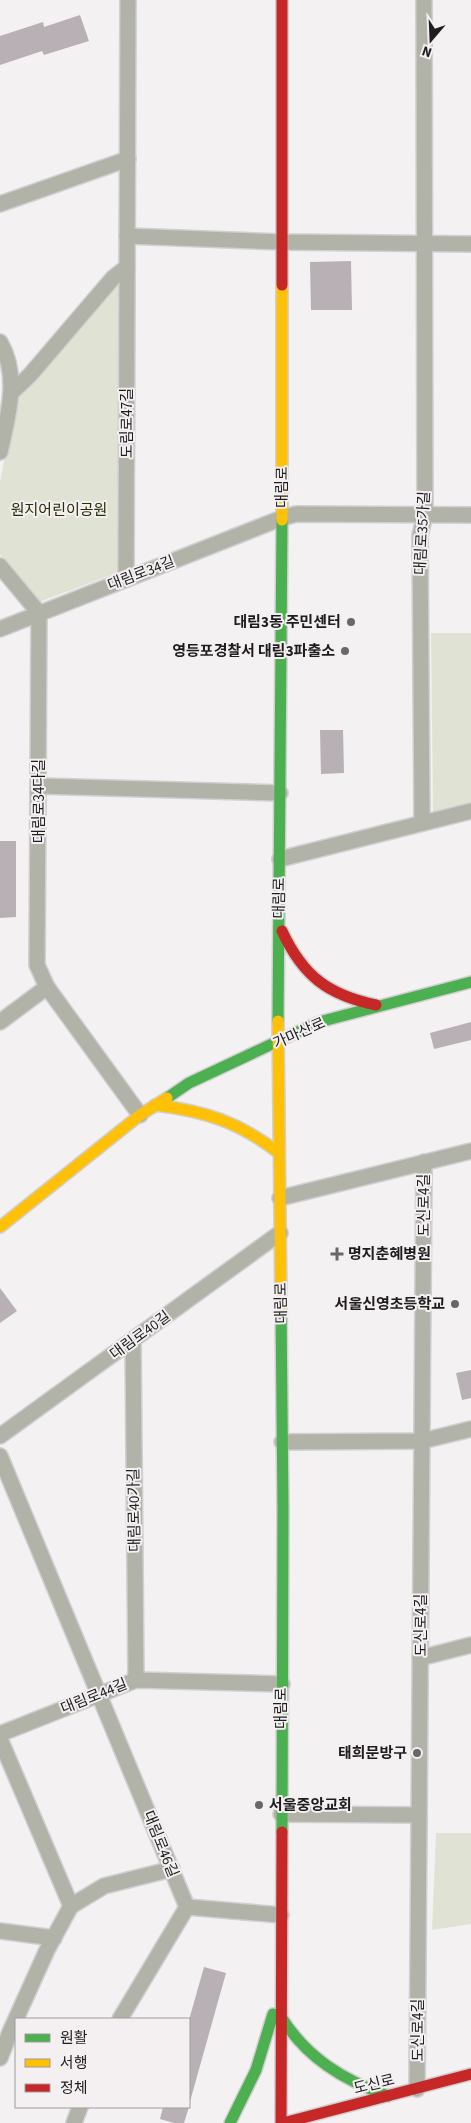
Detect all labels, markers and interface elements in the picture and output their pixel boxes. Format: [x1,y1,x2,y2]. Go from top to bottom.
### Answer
north arrow [406,15,456,65]
text: N [419,40,435,62]
street label: 도림로47길 [117,388,138,458]
street label: 대림로 [272,466,293,508]
street label: 대림로35가길 [410,491,435,575]
park label: 원지어린이공원 [11,500,107,521]
street label: 대림로34길 [105,551,178,596]
place label: 대림3동 주민센터 [233,612,341,633]
marker: 대림3동 주민센터 [345,616,357,628]
place label: 영등포경찰서 대림3파출소 [172,641,335,662]
marker: 영등포경찰서 대림3파출소 [339,645,351,657]
street label: 대림로34다길 [29,759,50,843]
street label: 대림로 [269,877,290,919]
street label: 가마산로 [270,1013,329,1054]
street label: 도신로4길 [414,1174,435,1236]
place label: 명지춘혜병원 [348,1244,431,1265]
marker: 명지춘혜병원 [330,1247,344,1261]
street label: 대림로 [271,1282,292,1324]
place label: 서울신영초등학교 [335,1294,445,1315]
marker: 서울신영초등학교 [449,1298,461,1310]
street label: 대림로40길 [106,1306,175,1365]
street label: 대림로40가길 [123,1468,146,1552]
street label: 도신로4길 [411,1594,432,1656]
street label: 대림로44길 [58,1674,131,1719]
street label: 대림로 [271,1687,292,1729]
place label: 태희문방구 [338,1743,407,1764]
marker: 태희문방구 [411,1747,423,1759]
place label: 서울중앙교회 [269,1795,352,1816]
marker: 서울중앙교회 [253,1799,265,1811]
street label: 대림로46길 [138,1808,183,1881]
street label: 도신로4길 [408,1999,429,2061]
legend [15,2018,190,2108]
text: 원활 [60,2028,88,2049]
text: 서행 [60,2053,88,2074]
street label: 도신로 [351,2069,397,2100]
text: 정체 [60,2078,88,2099]

